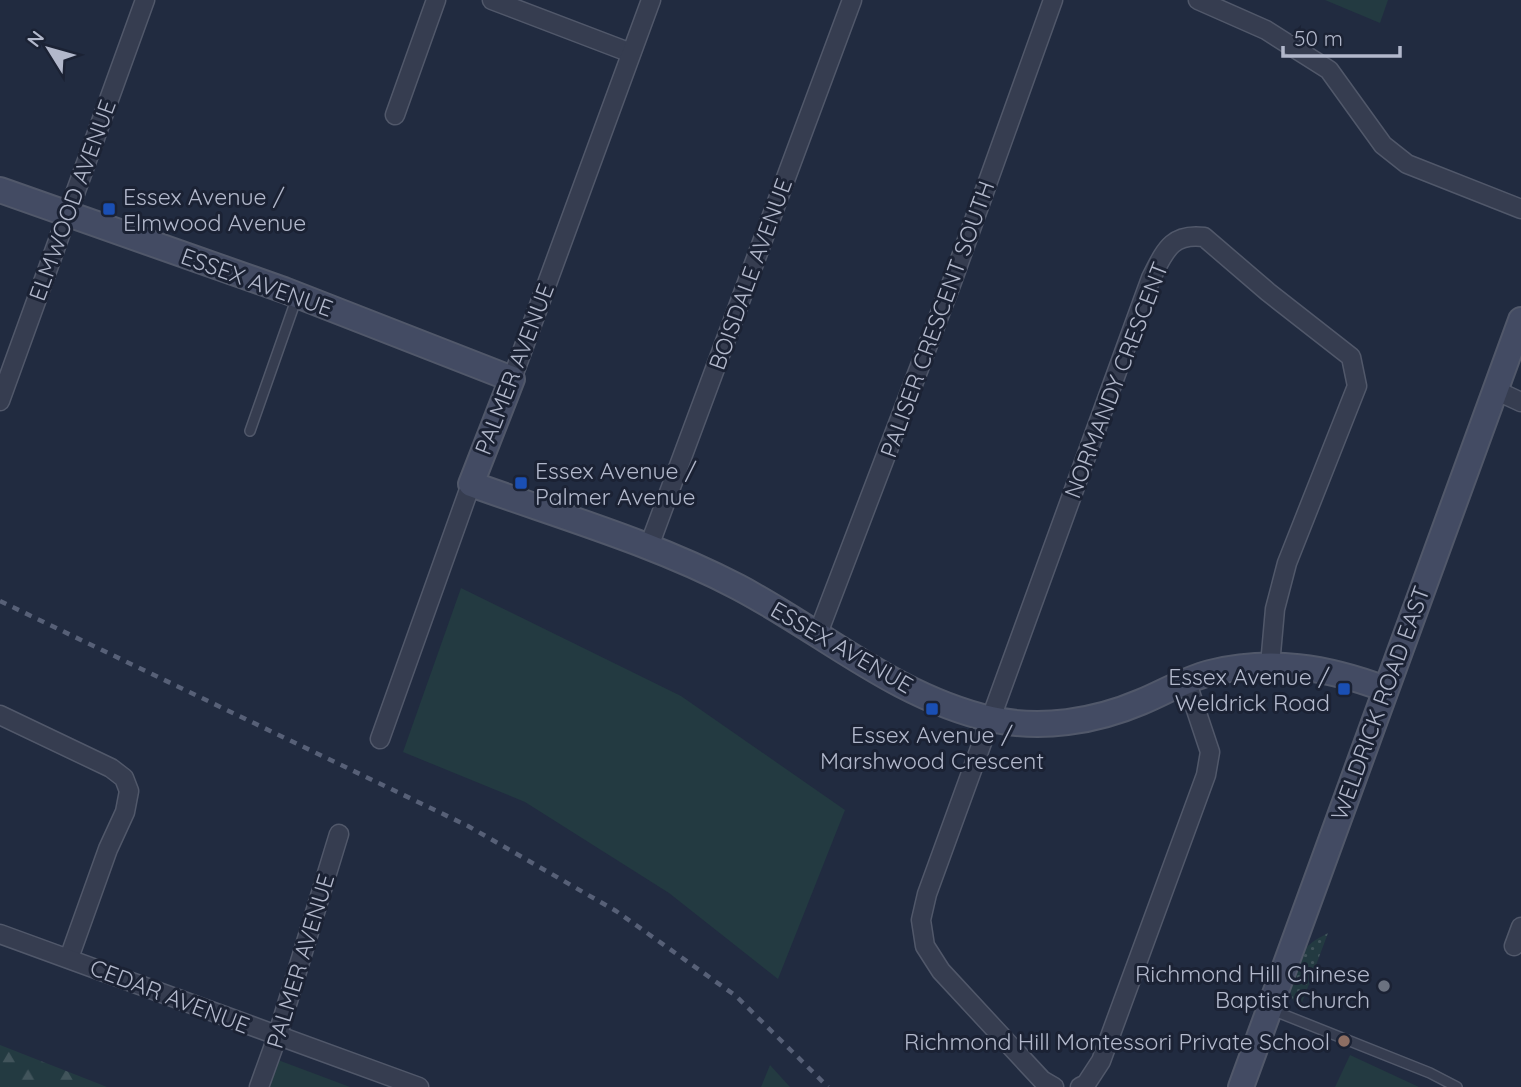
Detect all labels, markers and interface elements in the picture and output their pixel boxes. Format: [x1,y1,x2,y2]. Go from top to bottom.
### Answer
north arrow [14,14,84,84]
scale bar [1283,14,1400,58]
text: 50 m [1294,25,1343,51]
text: N [22,26,49,52]
street label: ELMWOOD AVENUE [22,96,122,304]
street label: BOISDALE AVENUE [702,174,798,374]
street label: PALISER CRESCENT SOUTH [873,177,1001,461]
place label: Essex Avenue / Elmwood Avenue [123,182,306,237]
marker: Essex Avenue / Elmwood Avenue [101,201,117,217]
street label: ESSEX AVENUE [177,241,337,323]
street label: NORMANDY CRESCENT [1058,258,1174,502]
street label: PALMER AVENUE [468,279,560,459]
place label: Essex Avenue / Palmer Avenue [535,456,697,511]
marker: Essex Avenue / Palmer Avenue [513,475,529,491]
street label: WELDRICK ROAD EAST [1324,582,1436,824]
street label: ESSEX AVENUE [766,595,918,699]
place label: Essex Avenue / Weldrick Road [1168,662,1330,717]
marker: Essex Avenue / Weldrick Road [1336,681,1352,697]
marker: Essex Avenue / Marshwood Crescent [924,701,940,717]
place label: Essex Avenue / Marshwood Crescent [820,720,1044,775]
street label: PALMER AVENUE [260,870,340,1052]
street label: CEDAR AVENUE [86,952,254,1040]
place label: Richmond Hill Chinese Baptist Church [1135,959,1370,1014]
marker: Richmond Hill Chinese Baptist Church [1376,978,1392,994]
place label: Richmond Hill Montessori Private School [904,1027,1330,1056]
marker: Richmond Hill Montessori Private School [1336,1033,1352,1049]

